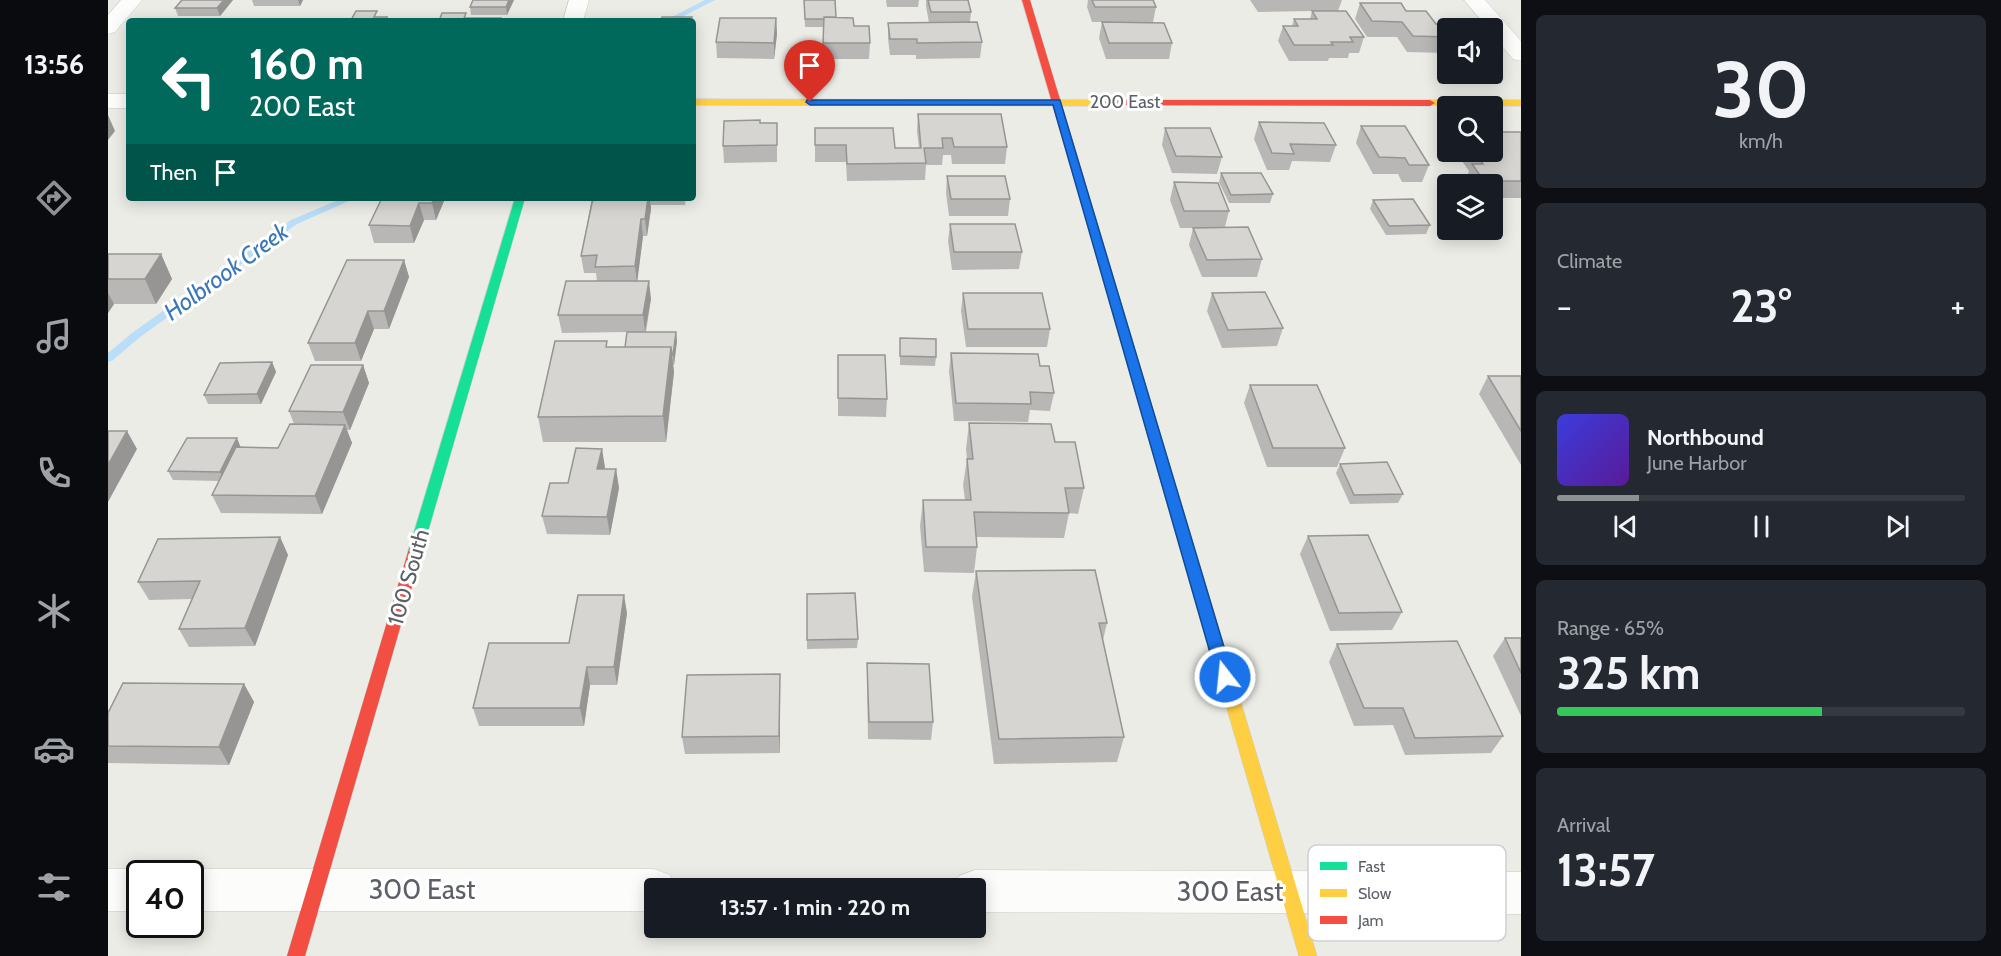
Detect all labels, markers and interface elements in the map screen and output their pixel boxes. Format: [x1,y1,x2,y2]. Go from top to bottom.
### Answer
map controls [1437,18,1503,240]
button: sound [1437,18,1503,84]
text: 160 m [249,38,364,90]
pin [784,40,835,102]
icon: left [150,42,228,120]
text: 30 [1712,42,1810,137]
text: 13:56 [24,48,84,81]
icon: arrive [793,49,826,82]
text: 200 East [249,90,355,123]
street label: 200 East [1090,91,1160,113]
button: search [1437,96,1503,162]
text: km/h [1739,129,1783,153]
icon: arrive [209,156,242,189]
text: Then [150,159,197,186]
button: layers [1437,174,1503,240]
icon: directions [33,177,75,219]
water label: Holbrook Creek [158,216,294,326]
text: Climate [1557,249,1622,273]
text: 23° [1730,279,1792,333]
text: − [1557,286,1572,326]
text: + [1950,286,1965,326]
icon: music [33,315,75,357]
text: Northbound [1647,424,1764,451]
text: June Harbor [1647,451,1747,475]
icon: phone [33,452,75,494]
icon: previous [1609,510,1642,543]
icon: pause [1745,510,1778,543]
icon: next [1881,510,1914,543]
street label: 100 South [382,526,435,628]
icon: climate [33,590,75,632]
text: Range · 65% [1557,616,1664,640]
position arrow [1193,645,1257,709]
text: 325 km [1557,646,1700,700]
icon: car [33,728,75,770]
text: Arrival [1557,813,1610,837]
text: 13:57 [1557,843,1655,897]
legend [1308,845,1506,941]
text: Fast [1358,857,1386,876]
speed limit sign: 40 [126,860,204,938]
icon: filters [33,866,75,908]
street label: 300 East [369,873,475,906]
street label: 300 East [1177,875,1283,908]
text: Slow [1358,884,1392,903]
text: 13:57 · 1 min · 220 m [720,894,910,921]
text: Jam [1357,911,1384,930]

